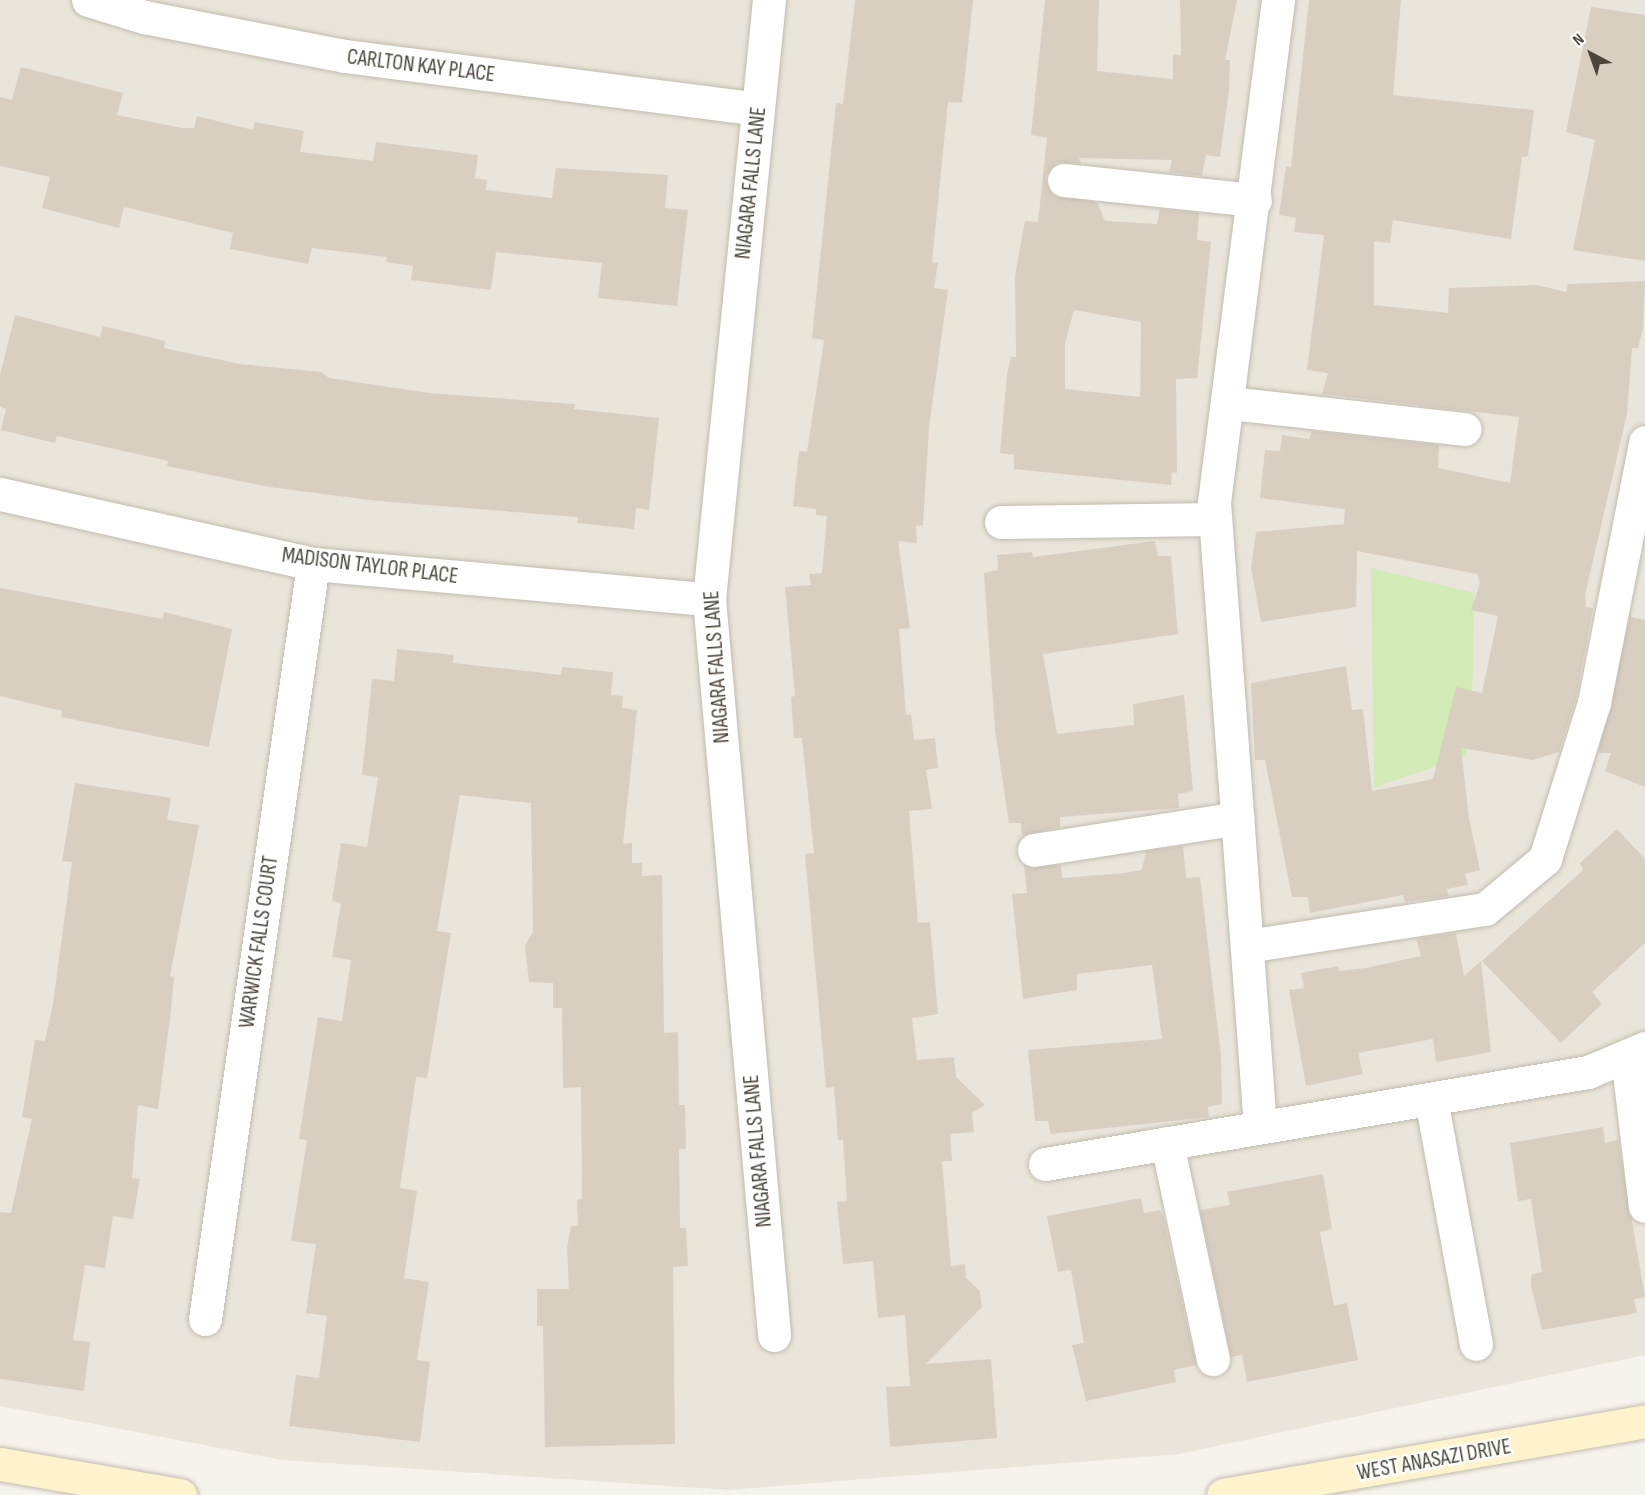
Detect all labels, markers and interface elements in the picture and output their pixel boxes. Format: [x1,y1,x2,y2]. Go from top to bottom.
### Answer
north arrow [1561,24,1621,84]
text: N [1569,30,1588,50]
street label: CARLTON KAY PLACE [346,44,496,88]
street label: NIAGARA FALLS LANE [730,106,772,260]
street label: MADISON TAYLOR PLACE [280,542,460,590]
street label: NIAGARA FALLS LANE [698,590,736,744]
street label: WARWICK FALLS COURT [234,854,284,1030]
street label: NIAGARA FALLS LANE [738,1074,778,1228]
street label: WEST ANASAZI DRIVE [1355,1433,1513,1487]

